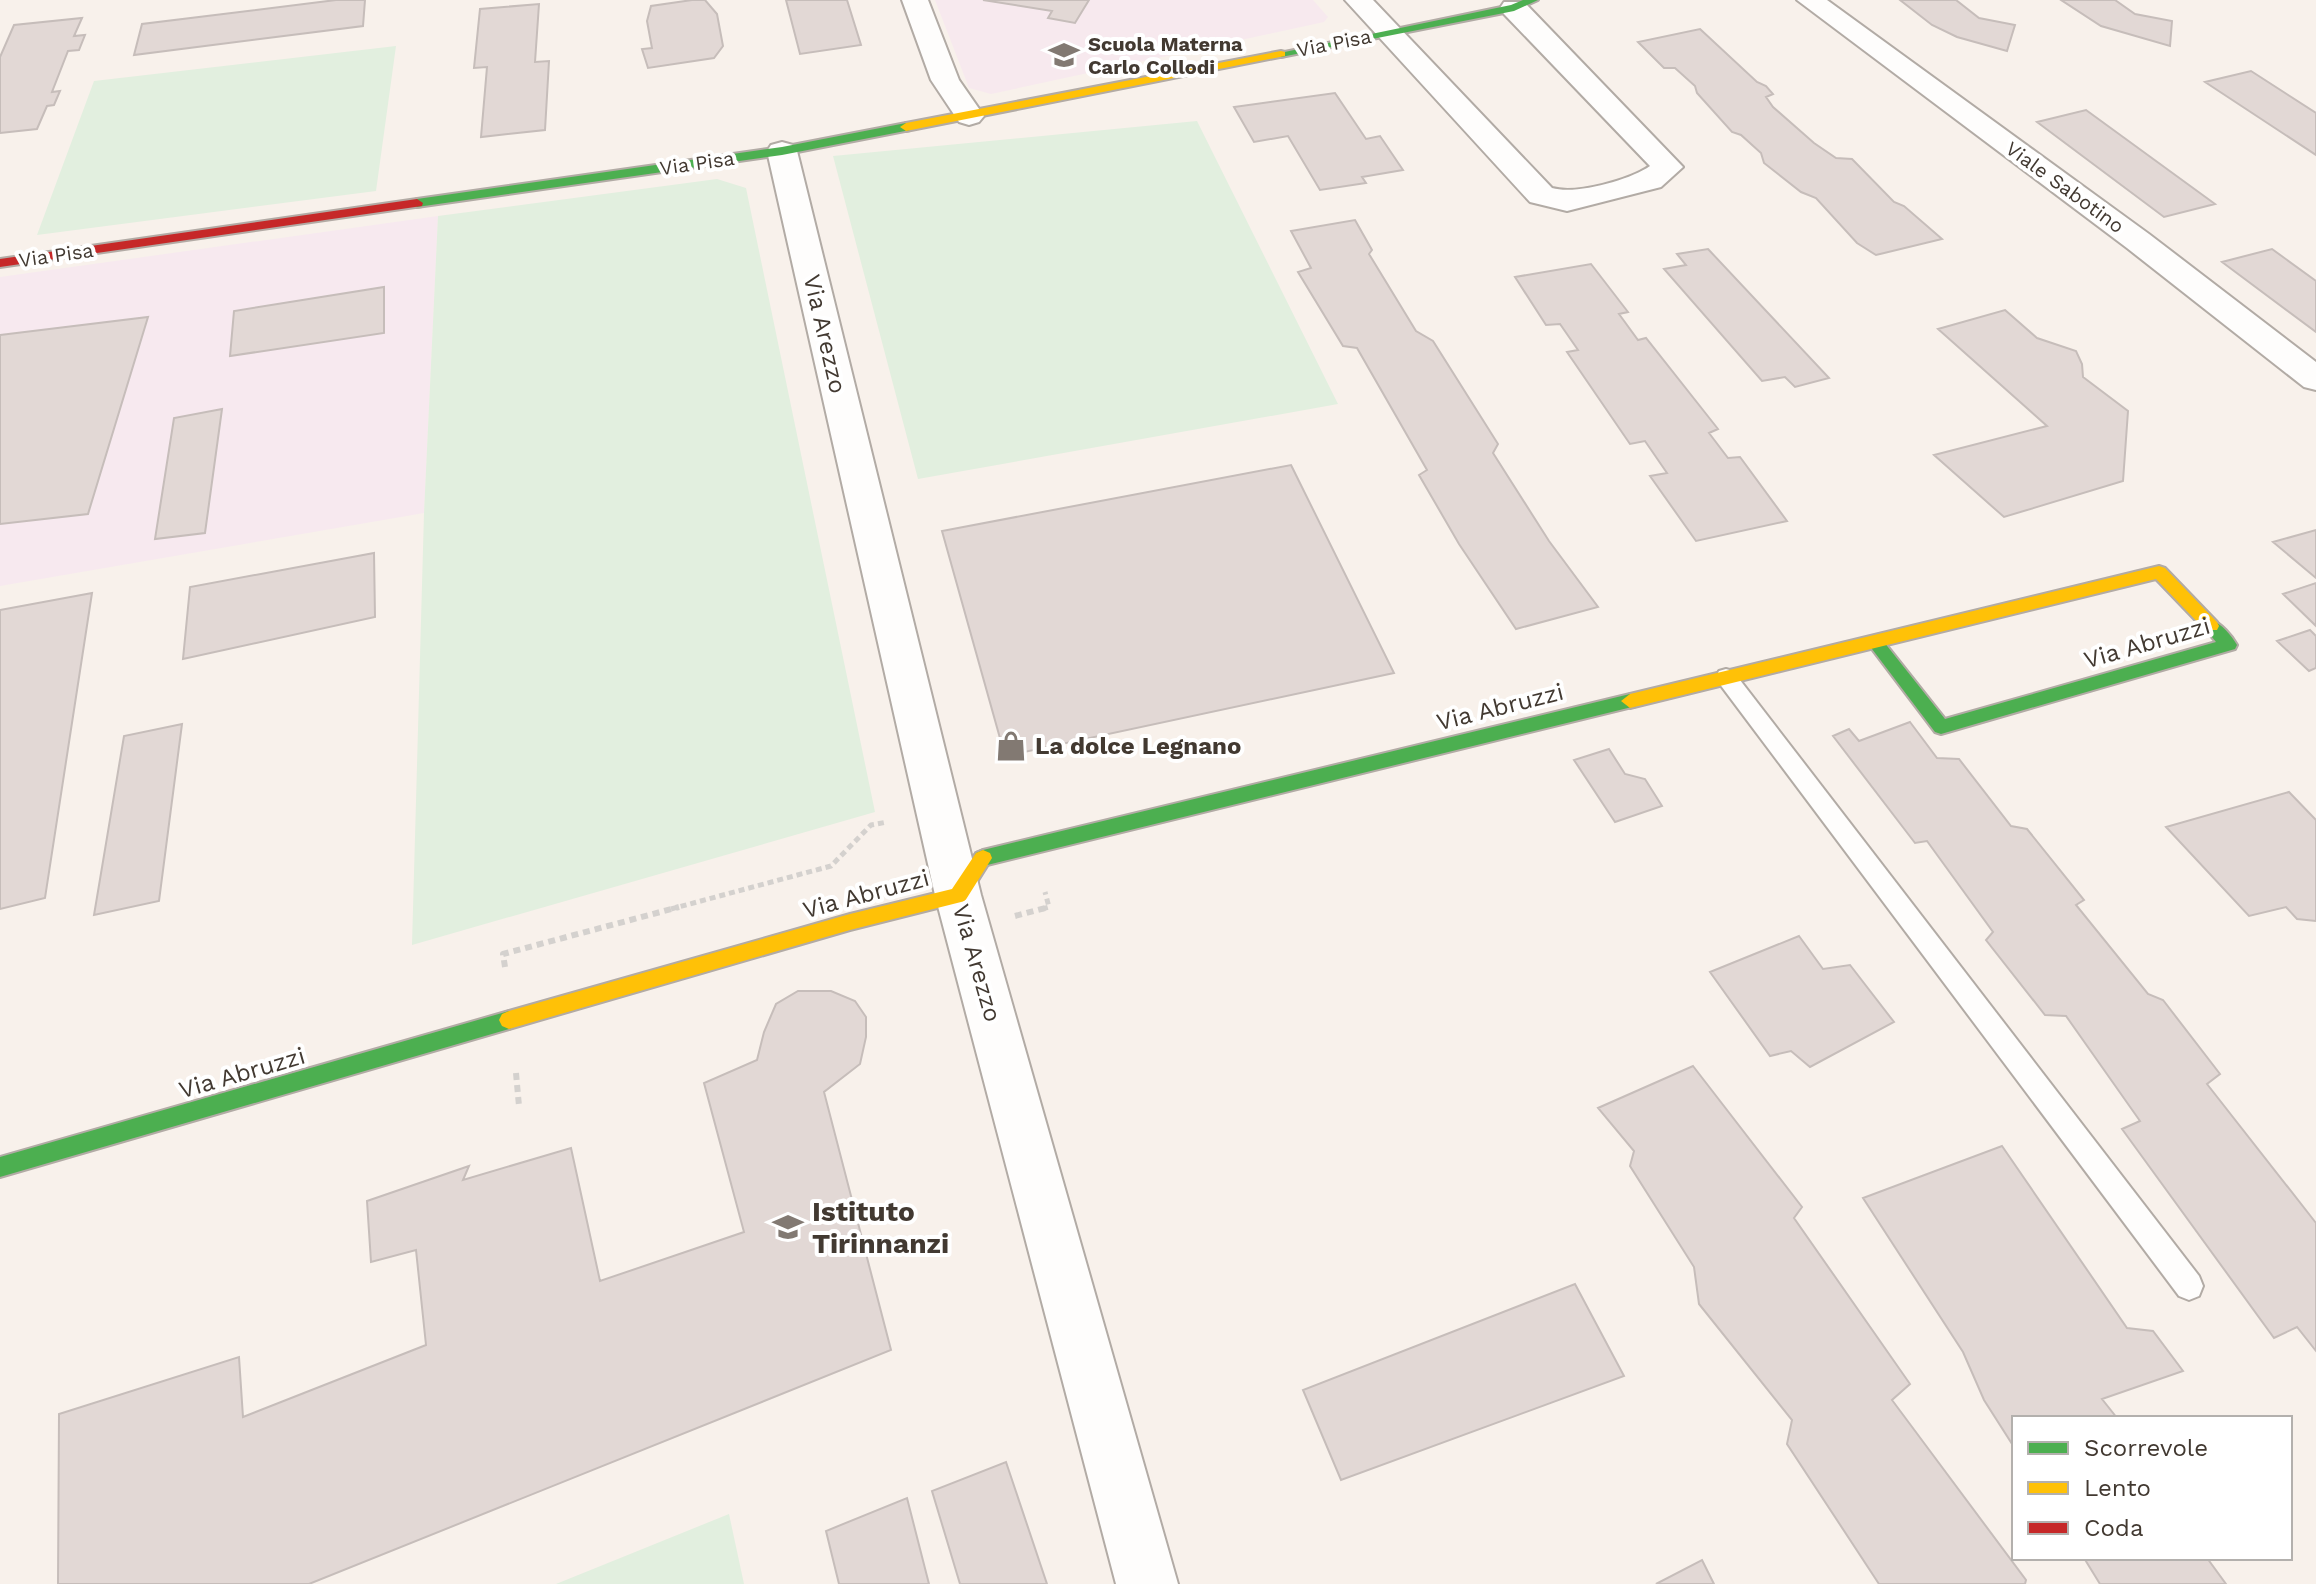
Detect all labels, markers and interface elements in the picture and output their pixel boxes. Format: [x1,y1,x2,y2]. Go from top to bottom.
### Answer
street label: Via Pisa [1295,24,1373,62]
place label: Scuola Materna Carlo Collodi [1088,32,1243,79]
school or university icon: Scuola Materna Carlo Collodi [1047,38,1081,72]
street label: Viale Sabotino [2001,136,2129,238]
street label: Via Pisa [658,146,736,180]
street label: Via Pisa [17,238,95,272]
street label: Via Arezzo [798,272,852,396]
street label: Via Abruzzi [2081,612,2213,674]
street label: Via Abruzzi [1434,678,1566,736]
shop icon: La dolce Legnano [994,729,1028,763]
place label: La dolce Legnano [1035,732,1241,760]
street label: Via Abruzzi [800,864,932,924]
street label: Via Arezzo [947,901,1007,1025]
street label: Via Abruzzi [176,1042,308,1104]
place label: Istituto Tirinnanzi [812,1195,949,1260]
school or university icon: Istituto Tirinnanzi [771,1210,805,1244]
legend [2012,1416,2292,1560]
text: Scorrevole [2084,1434,2208,1462]
text: Lento [2084,1474,2151,1502]
text: Coda [2084,1514,2144,1542]

